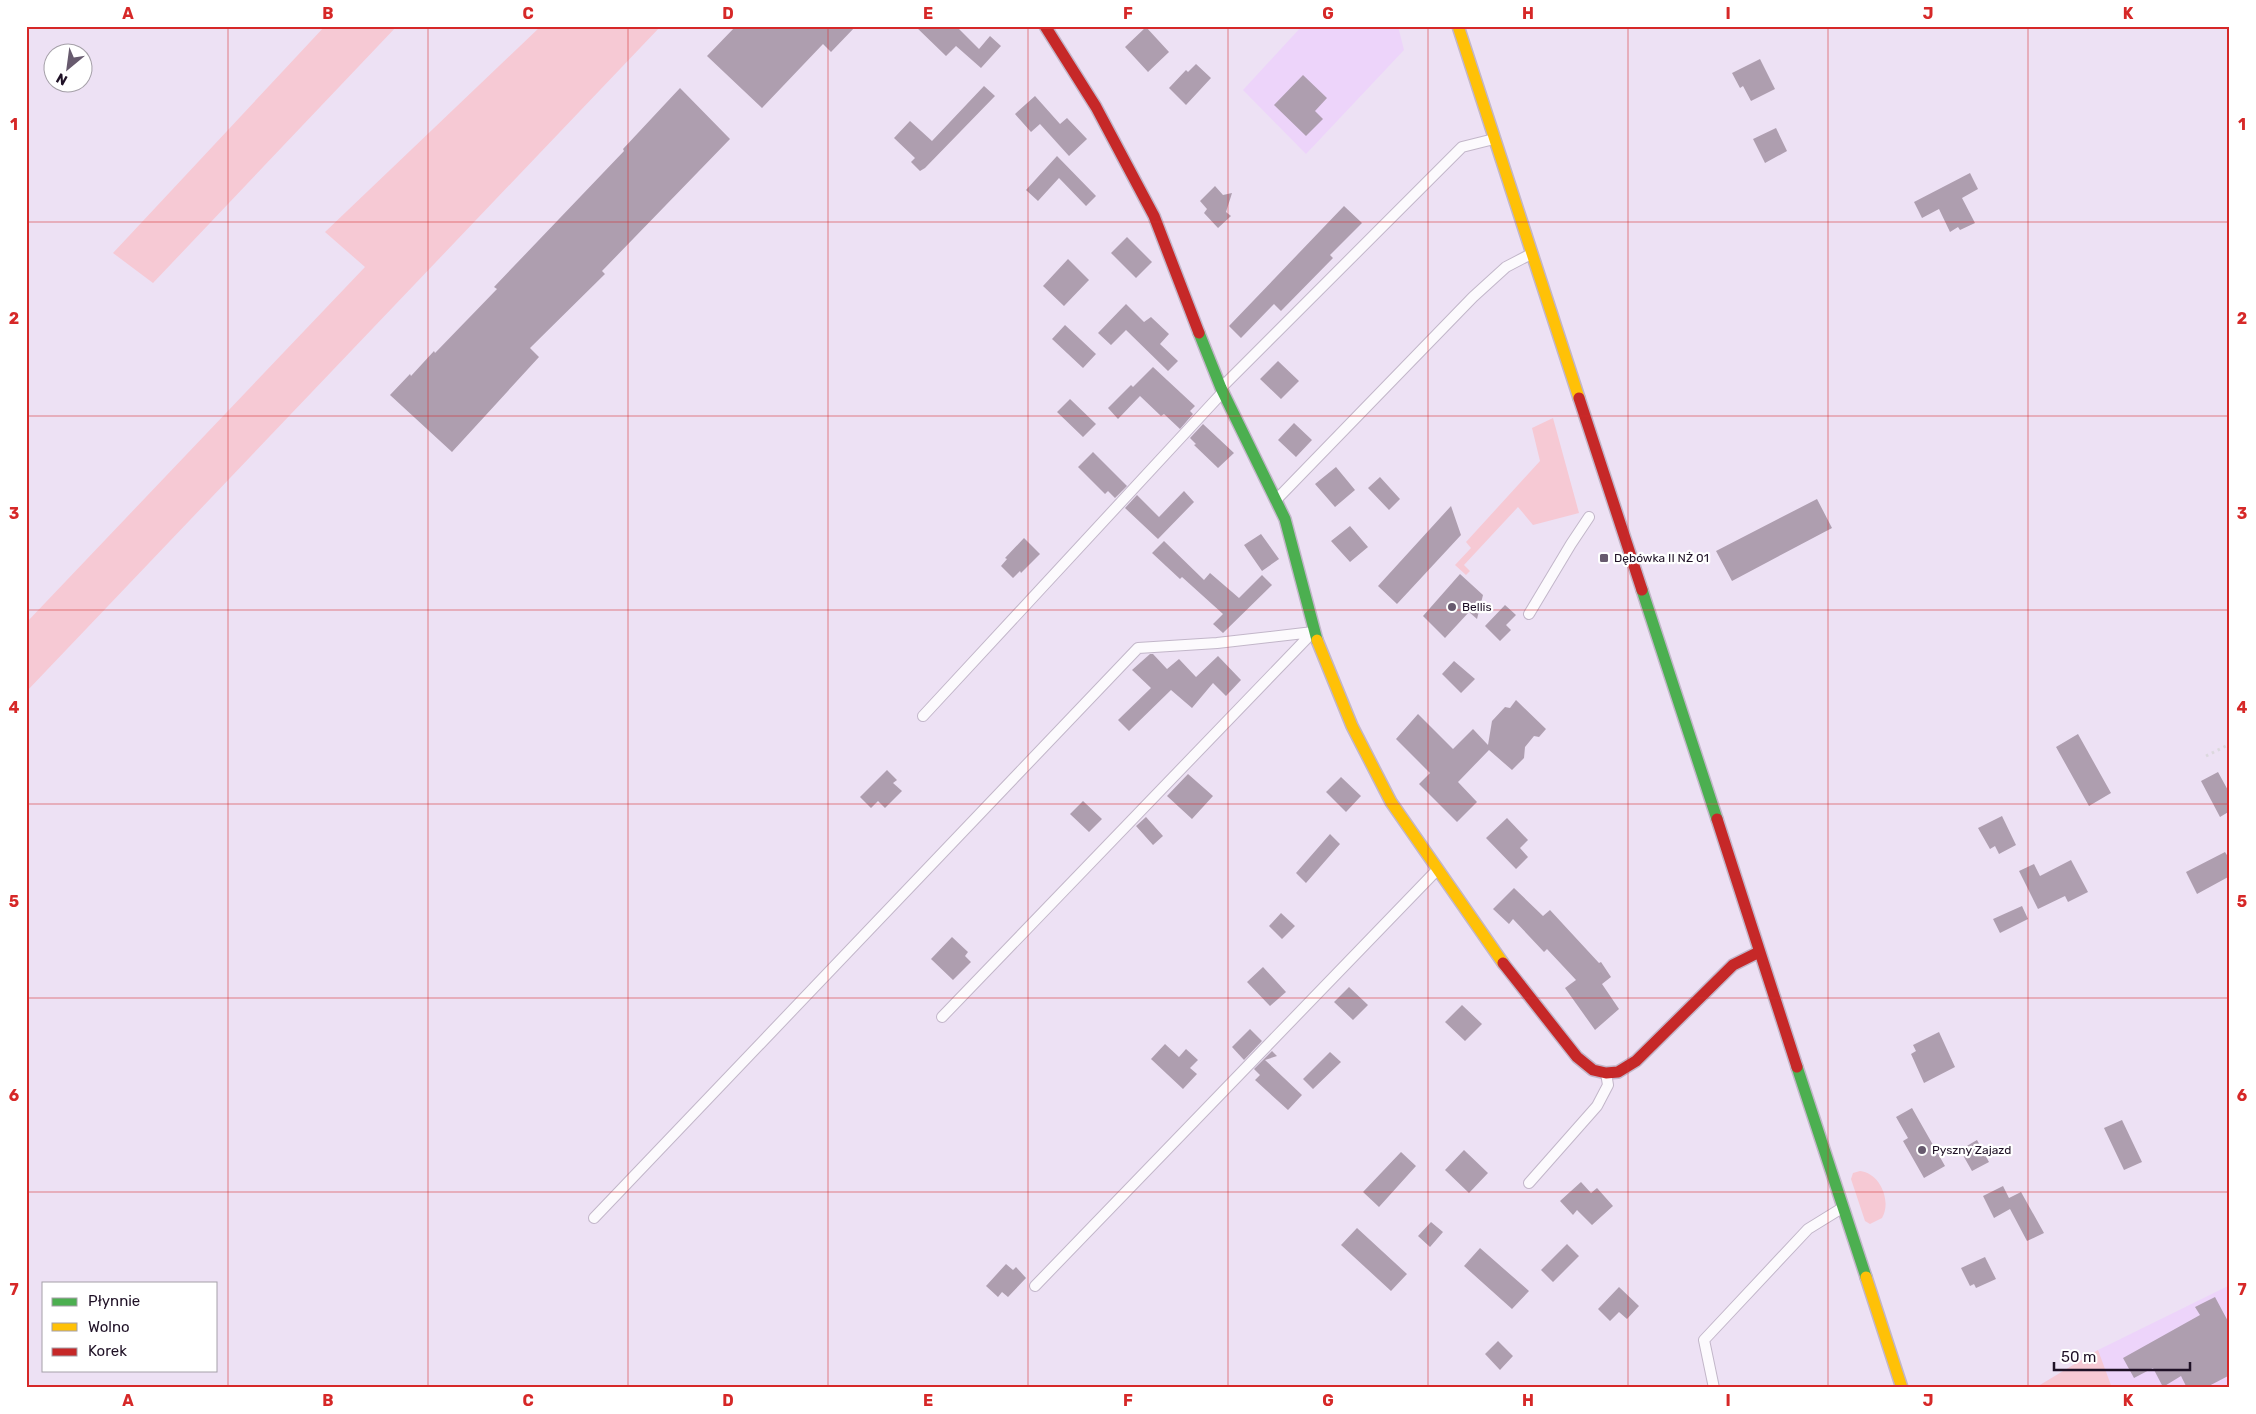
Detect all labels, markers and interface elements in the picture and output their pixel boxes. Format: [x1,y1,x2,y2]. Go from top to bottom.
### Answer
text: A [122,4,134,23]
text: B [322,4,334,23]
text: C [522,4,534,23]
text: D [722,4,734,23]
text: E [923,4,933,23]
text: F [1123,4,1133,23]
text: G [1322,4,1334,23]
text: H [1522,4,1534,23]
text: I [1725,4,1731,23]
text: J [1923,4,1933,23]
text: K [2123,4,2134,23]
north arrow [42,42,92,92]
text: N [53,69,70,89]
text: 1 [10,115,18,134]
text: 1 [2238,115,2246,134]
text: 2 [9,309,19,328]
text: 2 [2237,309,2247,328]
text: 3 [9,504,19,523]
text: 3 [2237,504,2247,523]
place label: Dębówka II NŻ 01 [1614,551,1709,565]
marker: Dębówka II NŻ 01 [1598,552,1610,564]
place label: Bellis [1462,600,1492,614]
marker: Bellis [1446,601,1458,613]
text: 4 [9,698,20,717]
text: 4 [2237,698,2248,717]
text: 5 [9,892,19,911]
text: 5 [2237,892,2247,911]
text: 6 [9,1086,19,1105]
text: 6 [2237,1086,2247,1105]
place label: Pyszny Zajazd [1932,1143,2012,1157]
marker: Pyszny Zajazd [1916,1144,1928,1156]
text: 7 [9,1280,19,1299]
text: 7 [2237,1280,2247,1299]
legend [42,1282,218,1372]
text: Płynnie [88,1292,140,1310]
text: Wolno [88,1318,130,1336]
scale bar [2054,1339,2190,1371]
text: Korek [88,1342,127,1360]
text: 50 m [2061,1348,2096,1366]
text: A [122,1391,134,1410]
text: B [322,1391,334,1410]
text: C [522,1391,534,1410]
text: D [722,1391,734,1410]
text: E [923,1391,933,1410]
text: F [1123,1391,1133,1410]
text: G [1322,1391,1334,1410]
text: H [1522,1391,1534,1410]
text: I [1725,1391,1731,1410]
text: J [1923,1391,1933,1410]
text: K [2123,1391,2134,1410]

